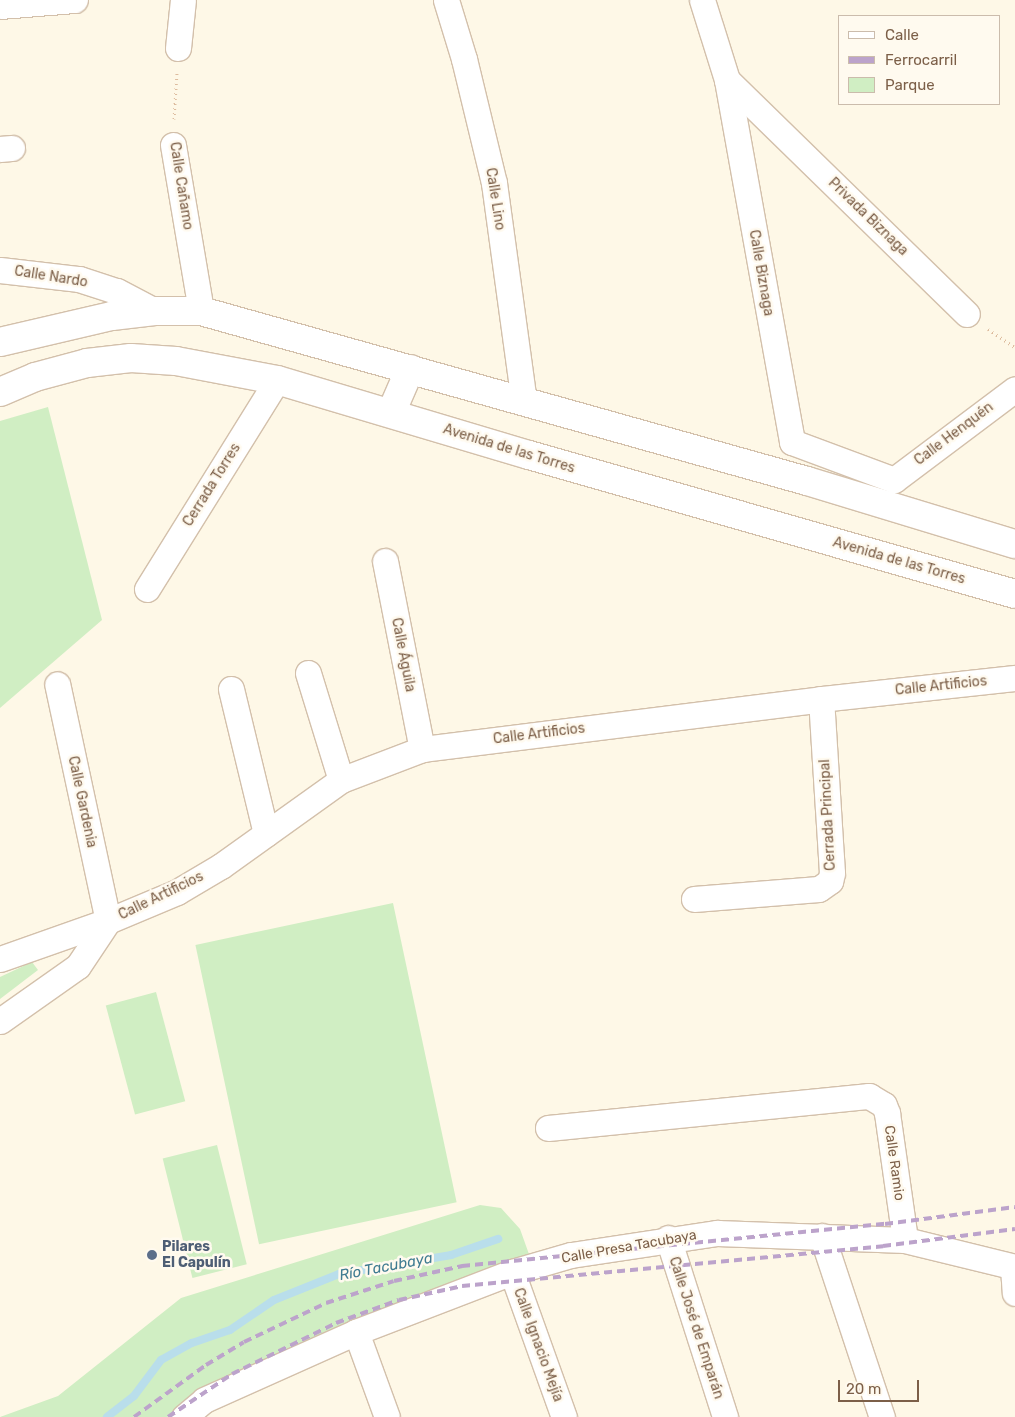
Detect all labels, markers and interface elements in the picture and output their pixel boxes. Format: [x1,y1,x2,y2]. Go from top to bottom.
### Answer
legend [838,15,1000,105]
text: Calle [885,26,919,44]
text: Ferrocarril [885,51,957,69]
text: Parque [885,76,935,94]
street label: Calle Cañamo [166,141,196,231]
street label: Calle Lino [482,167,508,231]
street label: Privada Biznaga [825,175,911,259]
street label: Calle Biznaga [745,229,777,317]
street label: Calle Nardo [13,263,89,291]
street label: Calle Henquén [911,399,997,469]
street label: Avenida de las Torres [441,421,577,477]
street label: Cerrada Torres [180,440,244,530]
street label: Avenida de las Torres [831,534,967,588]
street label: Calle Águila [388,616,418,694]
street label: Calle Artificios [894,673,988,699]
street label: Calle Artificios [492,720,586,748]
street label: Calle Gardenia [64,755,100,849]
street label: Cerrada Principal [817,759,839,871]
street label: Calle Artificios [116,868,206,924]
street label: Calle Ramio [880,1124,908,1202]
street label: Calle Presa Tacubaya [560,1227,698,1267]
place label: Pilares El Capulín [162,1239,231,1272]
marker: Pilares El Capulín [146,1249,158,1261]
water label: Río Tacubaya [337,1249,435,1285]
street label: Calle José de Emparán [665,1255,727,1401]
street label: Calle Ignacio Mejía [510,1286,566,1404]
scale bar [840,1370,921,1402]
text: 20 m [846,1380,881,1398]

